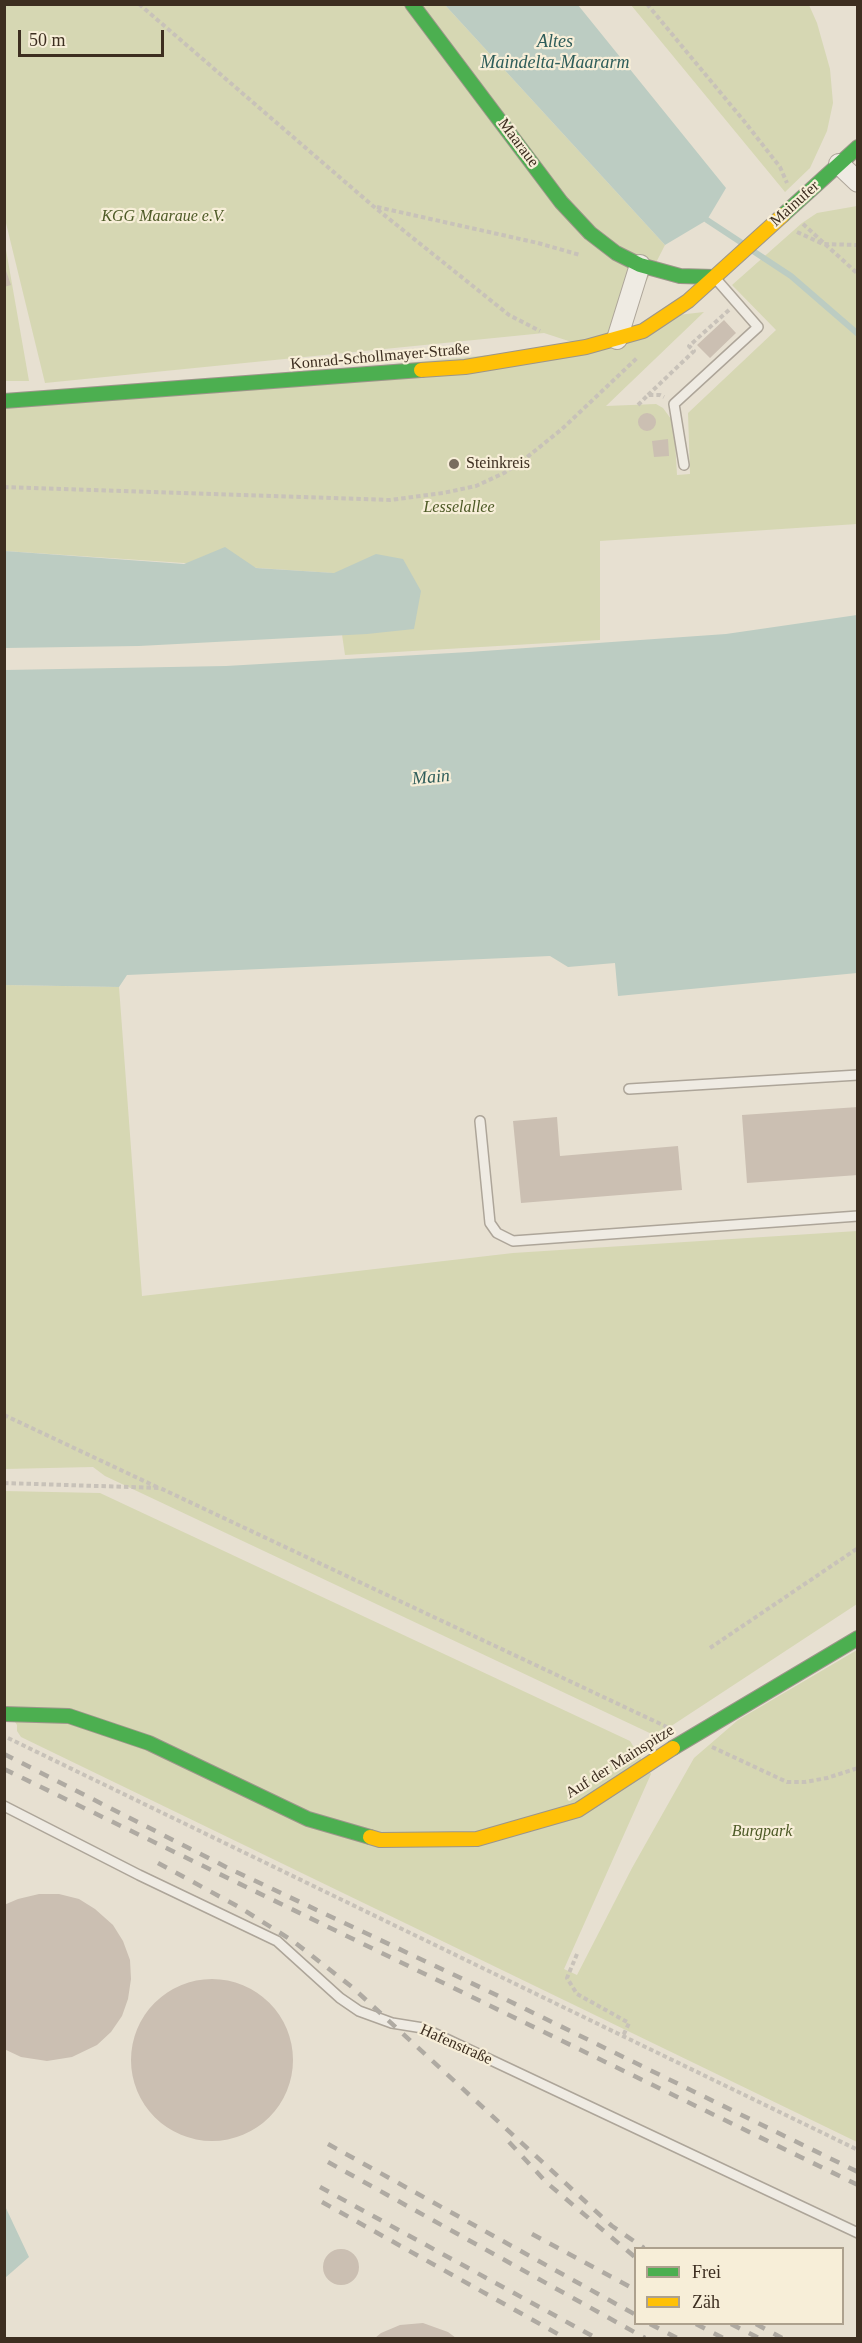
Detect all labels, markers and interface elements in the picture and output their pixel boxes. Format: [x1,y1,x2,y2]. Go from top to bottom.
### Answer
scale bar [21,18,166,56]
text: 50 m [29,30,66,50]
water label: Altes Maindelta-Maararm [481,31,629,74]
street label: Maaraue [493,115,543,171]
street label: Mainufer [766,177,824,231]
park label: KGG Maaraue e.V. [101,207,225,227]
street label: Konrad-Schollmayer-Straße [289,340,471,374]
place label: Steinkreis [466,454,530,474]
marker: Steinkreis [447,457,461,471]
park label: Lesselallee [423,498,495,518]
water label: Main [411,766,451,790]
street label: Auf der Mainspitze [562,1721,678,1803]
park label: Burgpark [732,1822,792,1842]
street label: Hafenstraße [417,2021,495,2069]
legend [634,2247,844,2325]
text: Frei [692,2262,721,2282]
text: Zäh [692,2292,720,2312]

